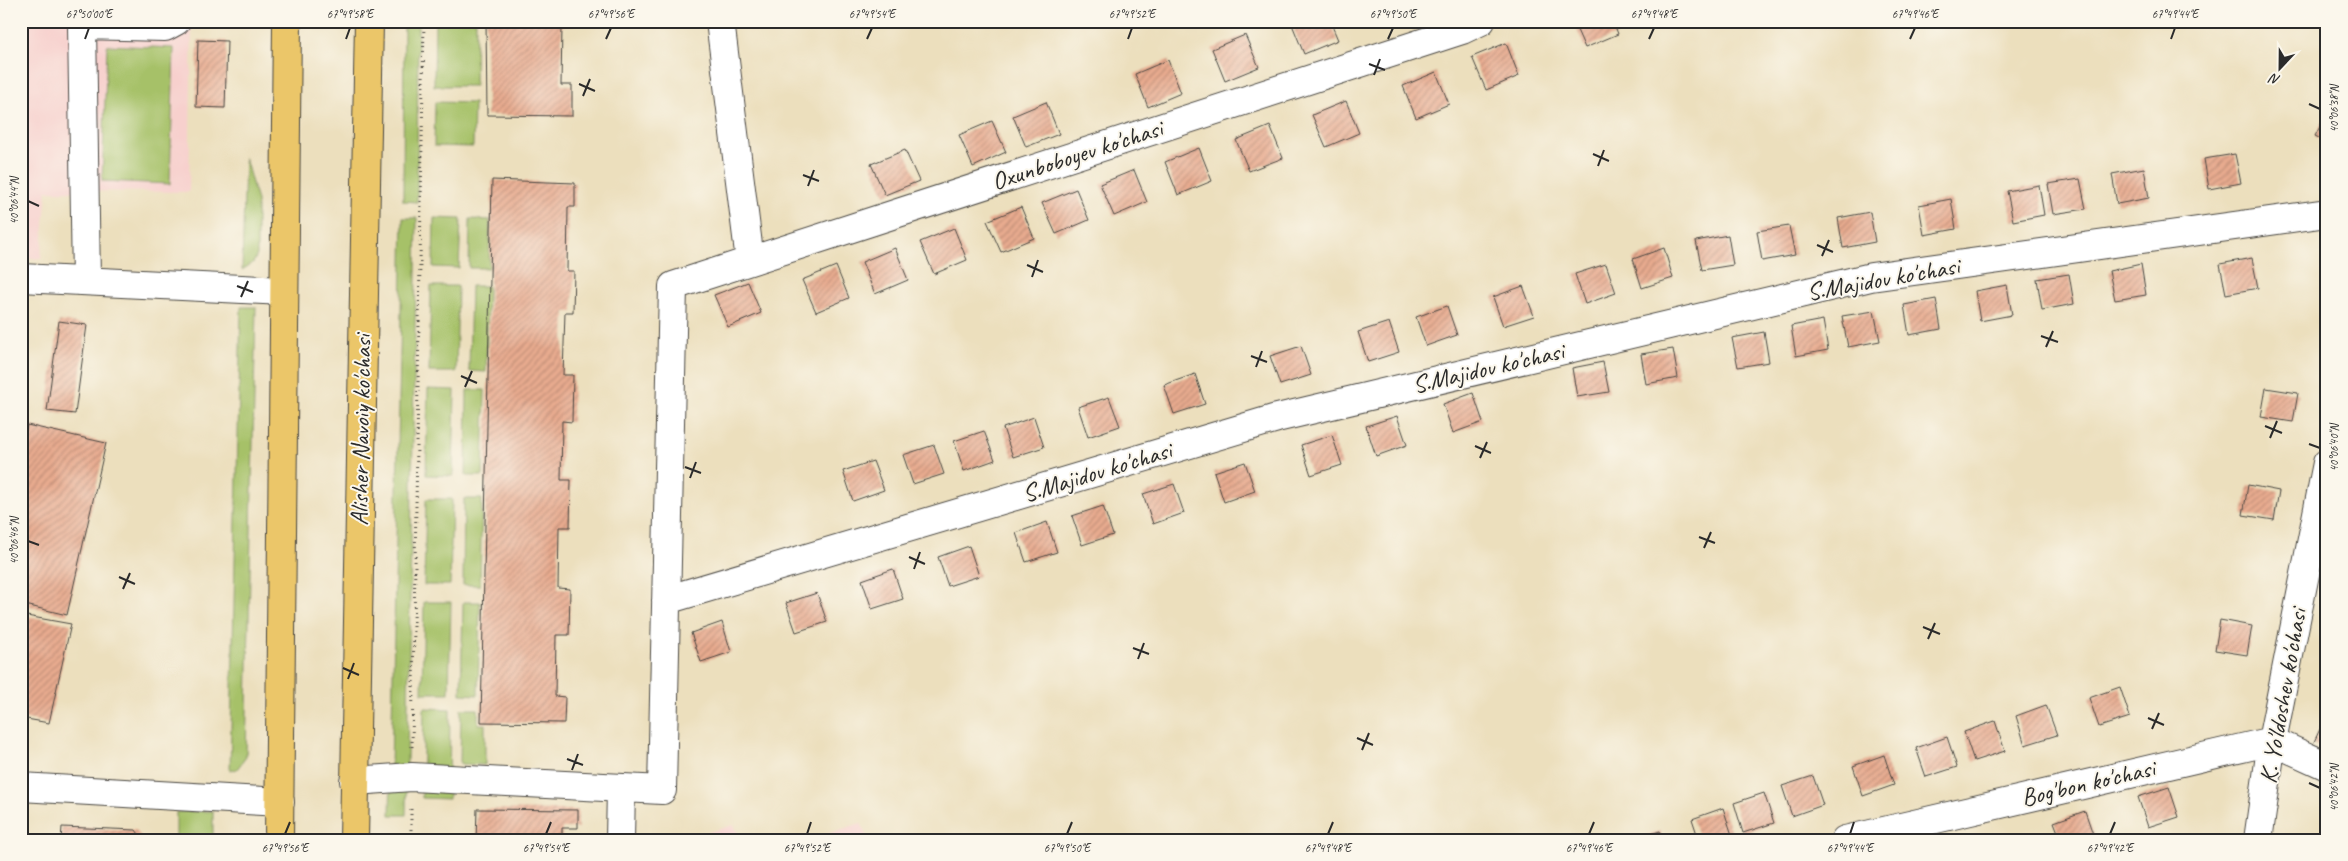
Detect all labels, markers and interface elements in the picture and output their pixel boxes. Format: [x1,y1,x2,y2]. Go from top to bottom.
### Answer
text: 67°50'00"E [66,6,114,22]
text: 67°49'58"E [327,6,375,22]
text: 67°49'56"E [588,6,636,22]
text: 67°49'54"E [849,6,897,22]
text: 67°49'52"E [1109,6,1157,22]
text: 67°49'50"E [1370,6,1418,22]
text: 67°49'48"E [1631,6,1679,22]
text: 67°49'46"E [1892,6,1940,22]
text: 67°49'44"E [2152,6,2200,22]
north arrow [2256,42,2306,92]
text: N [2266,69,2283,89]
text: 40°06'38"N [2326,84,2342,133]
street label: Oxunboboyev ko'chasi [988,111,1170,198]
text: 40°06'44"N [6,176,22,225]
street label: S.Majidov ko'chasi [1804,249,1965,308]
street label: Alisher Navoiy ko'chasi [343,331,379,526]
street label: S.Majidov ko'chasi [1409,334,1570,401]
text: 40°06'40"N [2326,423,2342,472]
street label: S.Majidov ko'chasi [1019,433,1179,510]
text: 40°06'46"N [6,516,22,565]
street label: K. Yo'ldoshev ko'chasi [2252,603,2315,786]
street label: Bog'bon ko'chasi [2018,751,2161,814]
text: 40°06'42"N [2326,763,2342,812]
text: 67°49'56"E [262,840,310,856]
text: 67°49'54"E [523,840,571,856]
text: 67°49'52"E [784,840,832,856]
text: 67°49'50"E [1044,840,1092,856]
text: 67°49'48"E [1305,840,1353,856]
text: 67°49'46"E [1566,840,1614,856]
text: 67°49'44"E [1827,840,1875,856]
text: 67°49'42"E [2087,840,2135,856]

